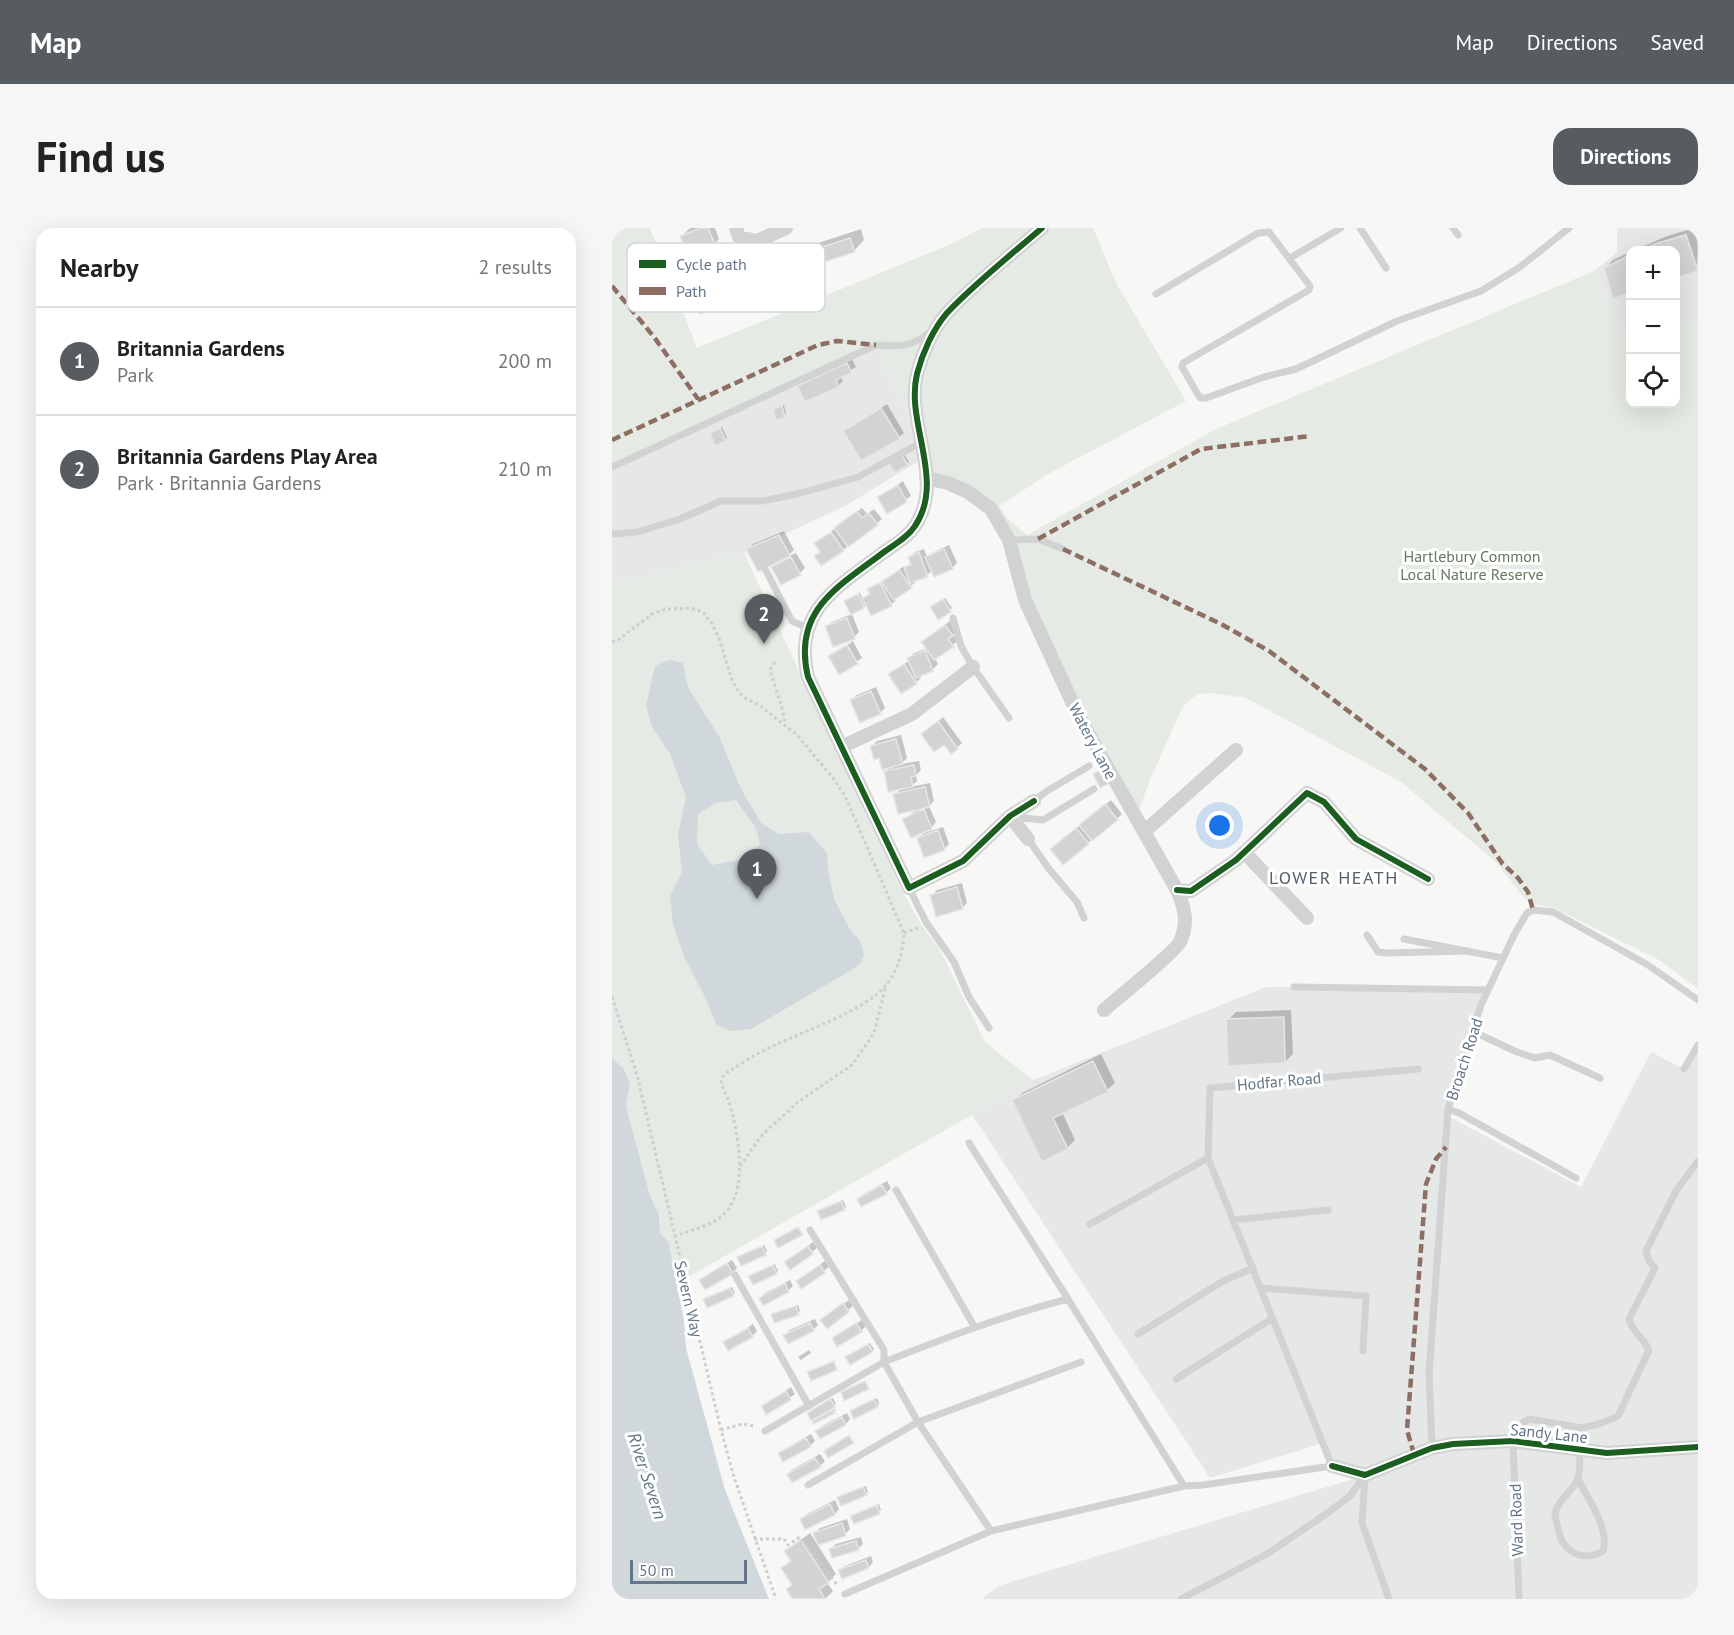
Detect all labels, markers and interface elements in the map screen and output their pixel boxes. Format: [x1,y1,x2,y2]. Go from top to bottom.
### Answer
text: Map [30,24,81,61]
text: Map [1455,29,1494,56]
text: Directions [1527,29,1618,56]
text: Saved [1651,29,1704,56]
button: Directions [1553,128,1698,185]
text: Find us [36,129,165,184]
legend [627,243,825,312]
map controls [1626,246,1680,408]
button: + [1626,246,1680,300]
text: Nearby [60,251,138,284]
text: 2 results [479,254,552,280]
text: Cycle path [676,254,747,274]
text: Path [676,281,707,301]
button: − [1626,300,1680,354]
text: Britannia Gardens [117,334,285,362]
text: 1 [74,348,85,374]
text: 200 m [498,348,552,374]
button: locate [1626,354,1680,408]
text: Park [117,362,154,388]
text: Britannia Gardens Play Area [117,442,378,470]
text: 2 [74,456,85,482]
text: 210 m [498,456,552,482]
text: Park · Britannia Gardens [117,470,321,496]
park label: Hartlebury Common Local Nature Reserve [1400,546,1544,584]
pin: 2 [744,594,784,644]
street label: Watery Lane [1065,700,1121,782]
your location [1205,811,1234,840]
pin: 1 [738,850,776,899]
district label: LOWER HEATH [1269,866,1399,889]
street label: Broach Road [1441,1015,1487,1103]
street label: Hodfar Road [1236,1067,1322,1095]
street label: Severn Way [670,1259,708,1340]
street label: Sandy Lane [1509,1419,1589,1447]
water label: River Severn [623,1429,672,1522]
street label: Ward Road [1505,1483,1527,1557]
scale bar [630,1557,747,1584]
text: 50 m [639,1560,674,1580]

